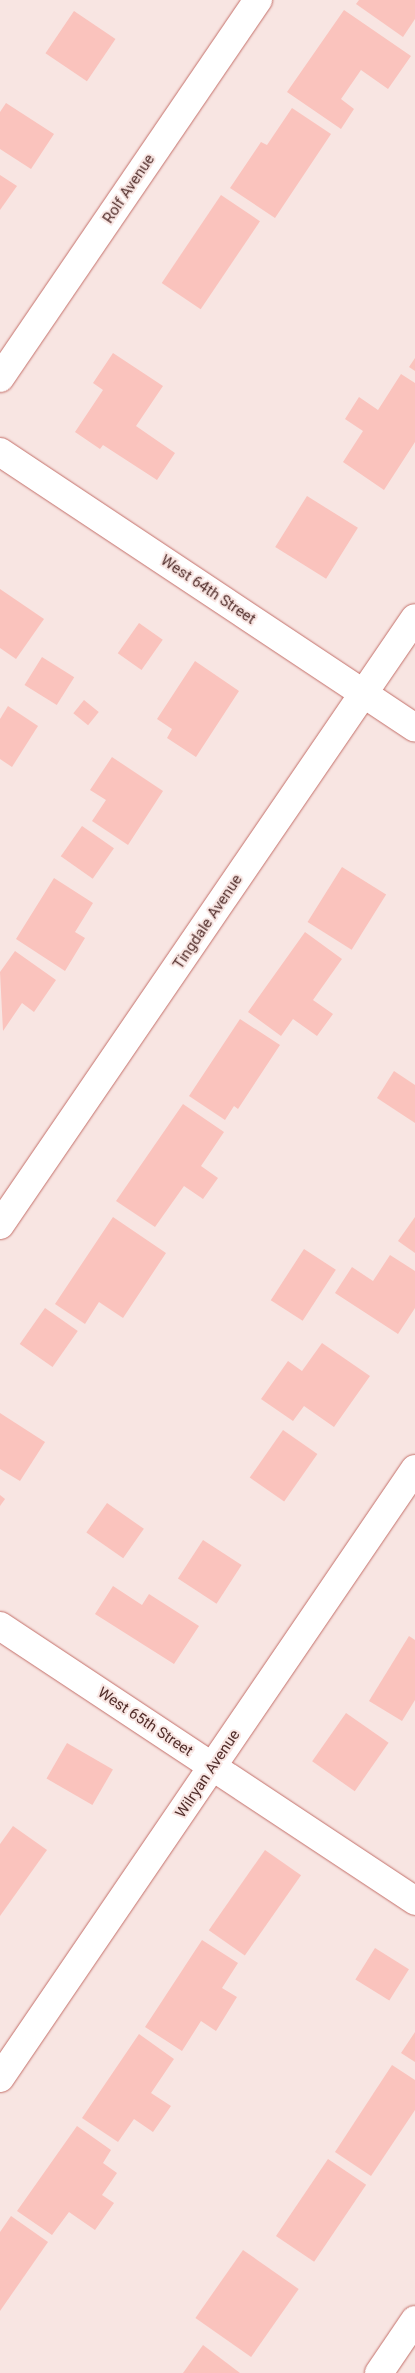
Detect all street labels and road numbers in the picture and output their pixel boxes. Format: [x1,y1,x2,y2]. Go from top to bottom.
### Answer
street label: Rolf Avenue [99,151,159,227]
street label: West 64th Street [157,552,259,628]
street label: Tingdale Avenue [170,871,246,973]
street label: West 65th Street [94,1684,196,1760]
street label: Wilryan Avenue [172,1727,244,1821]

